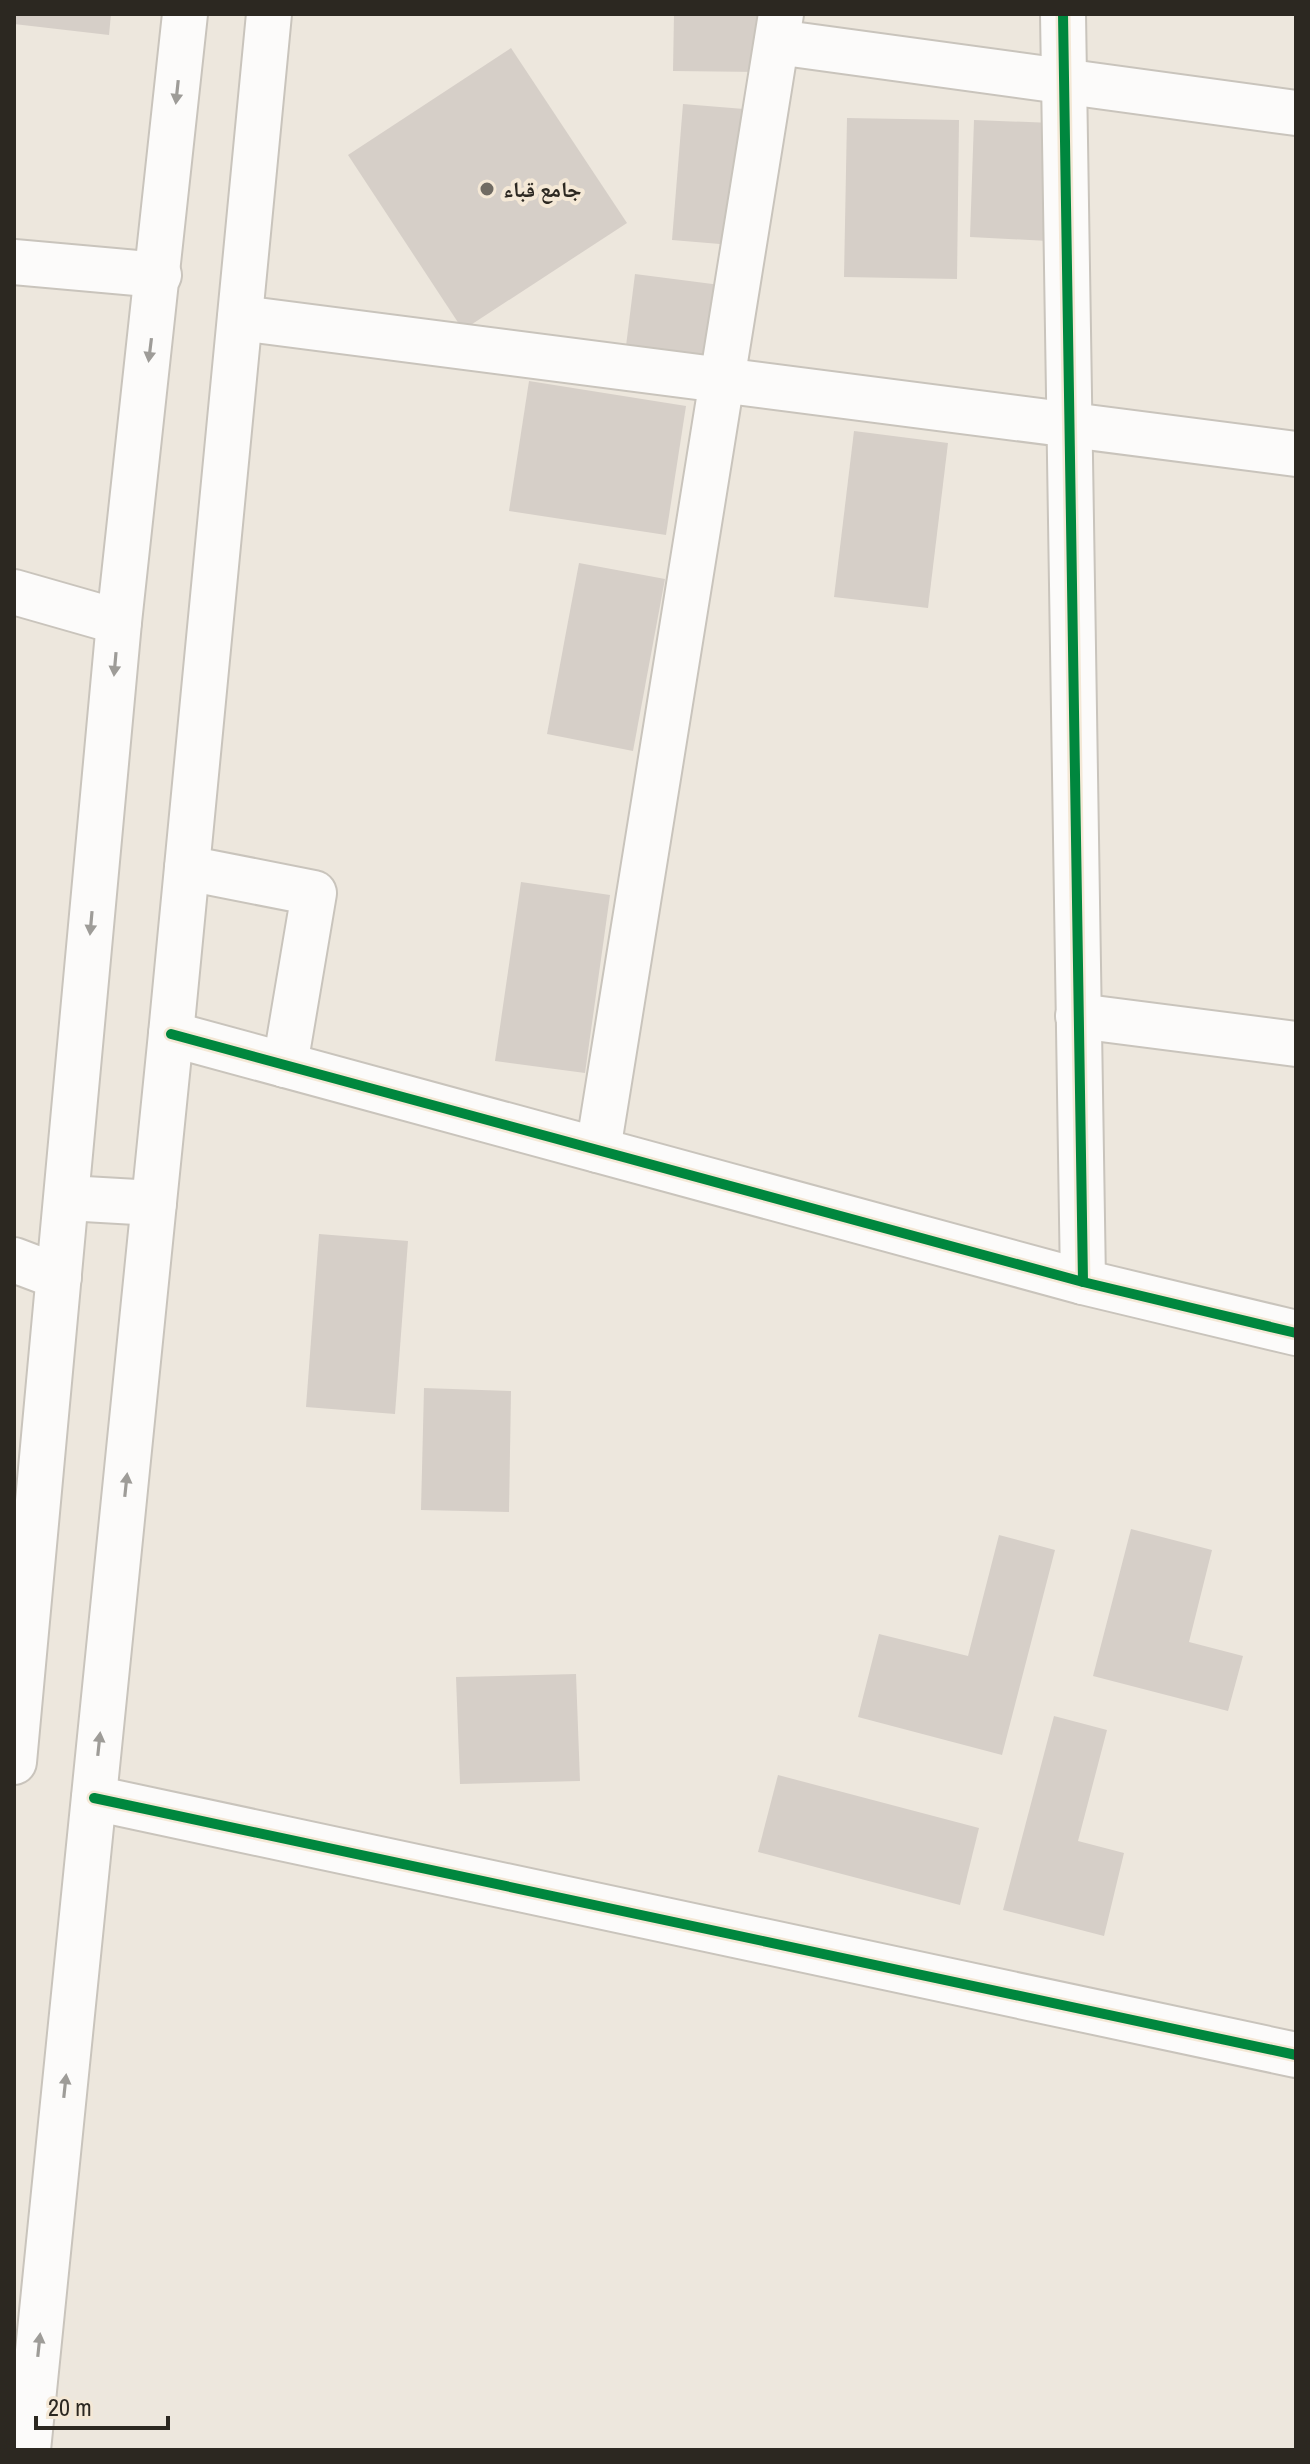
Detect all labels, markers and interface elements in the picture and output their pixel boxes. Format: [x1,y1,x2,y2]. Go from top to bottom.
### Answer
one-way arrow [170,80,183,105]
place label: جامع قباء [503,174,582,204]
marker: جامع قباء [478,180,496,198]
one-way arrow [144,338,157,363]
one-way arrow [108,652,121,677]
one-way arrow [85,911,98,936]
one-way arrow [119,1472,132,1497]
one-way arrow [93,1731,106,1756]
one-way arrow [58,2073,71,2098]
one-way arrow [32,2332,45,2357]
scale bar [36,2380,168,2430]
text: 20 m [48,2391,92,2423]

